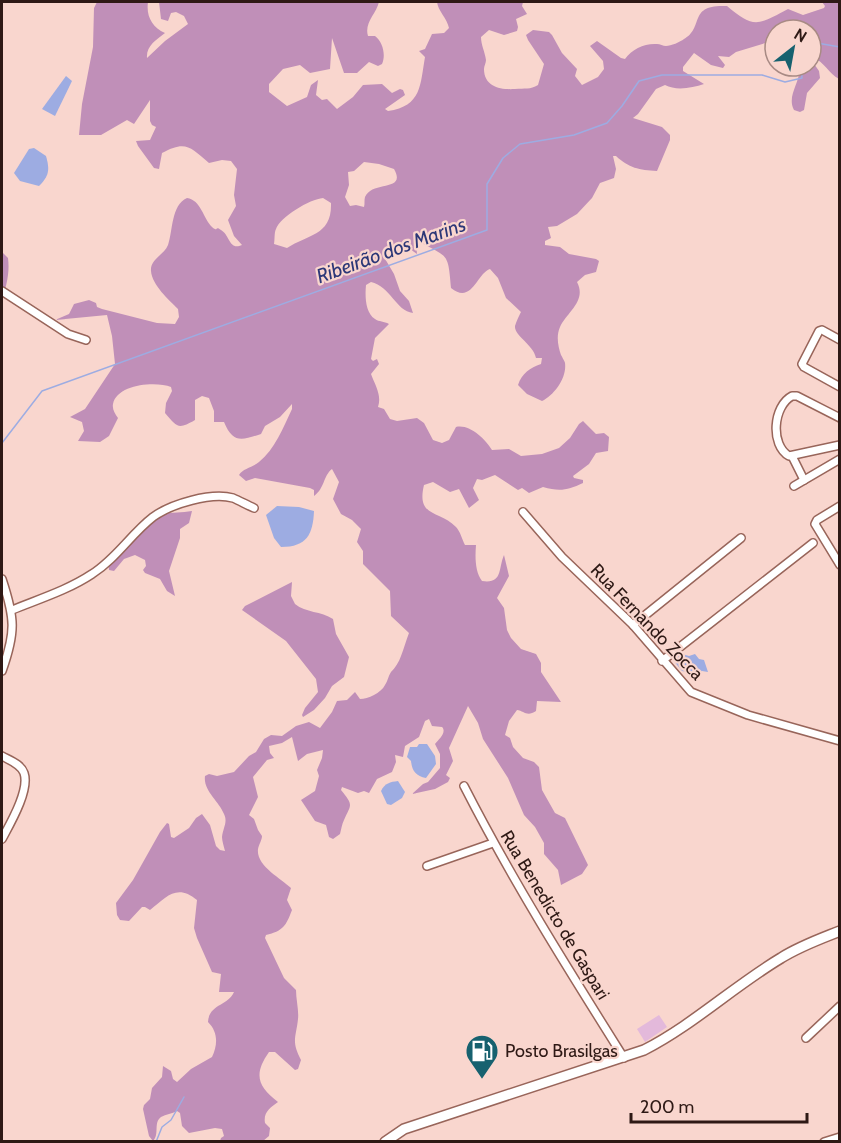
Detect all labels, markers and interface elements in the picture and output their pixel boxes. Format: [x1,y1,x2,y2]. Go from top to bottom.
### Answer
north arrow [763,18,823,78]
text: N [791,25,810,47]
water label: Ribeirão dos Marins [313,212,469,288]
street label: Rua Fernando Zocca [586,559,708,685]
street label: Rua Benedicto de Gaspari [496,826,614,1004]
fuel station icon: Posto Brasilgas [464,1033,500,1080]
place label: Posto Brasilgas [505,1040,618,1062]
scale bar [631,1086,806,1124]
text: 200 m [640,1096,694,1118]

